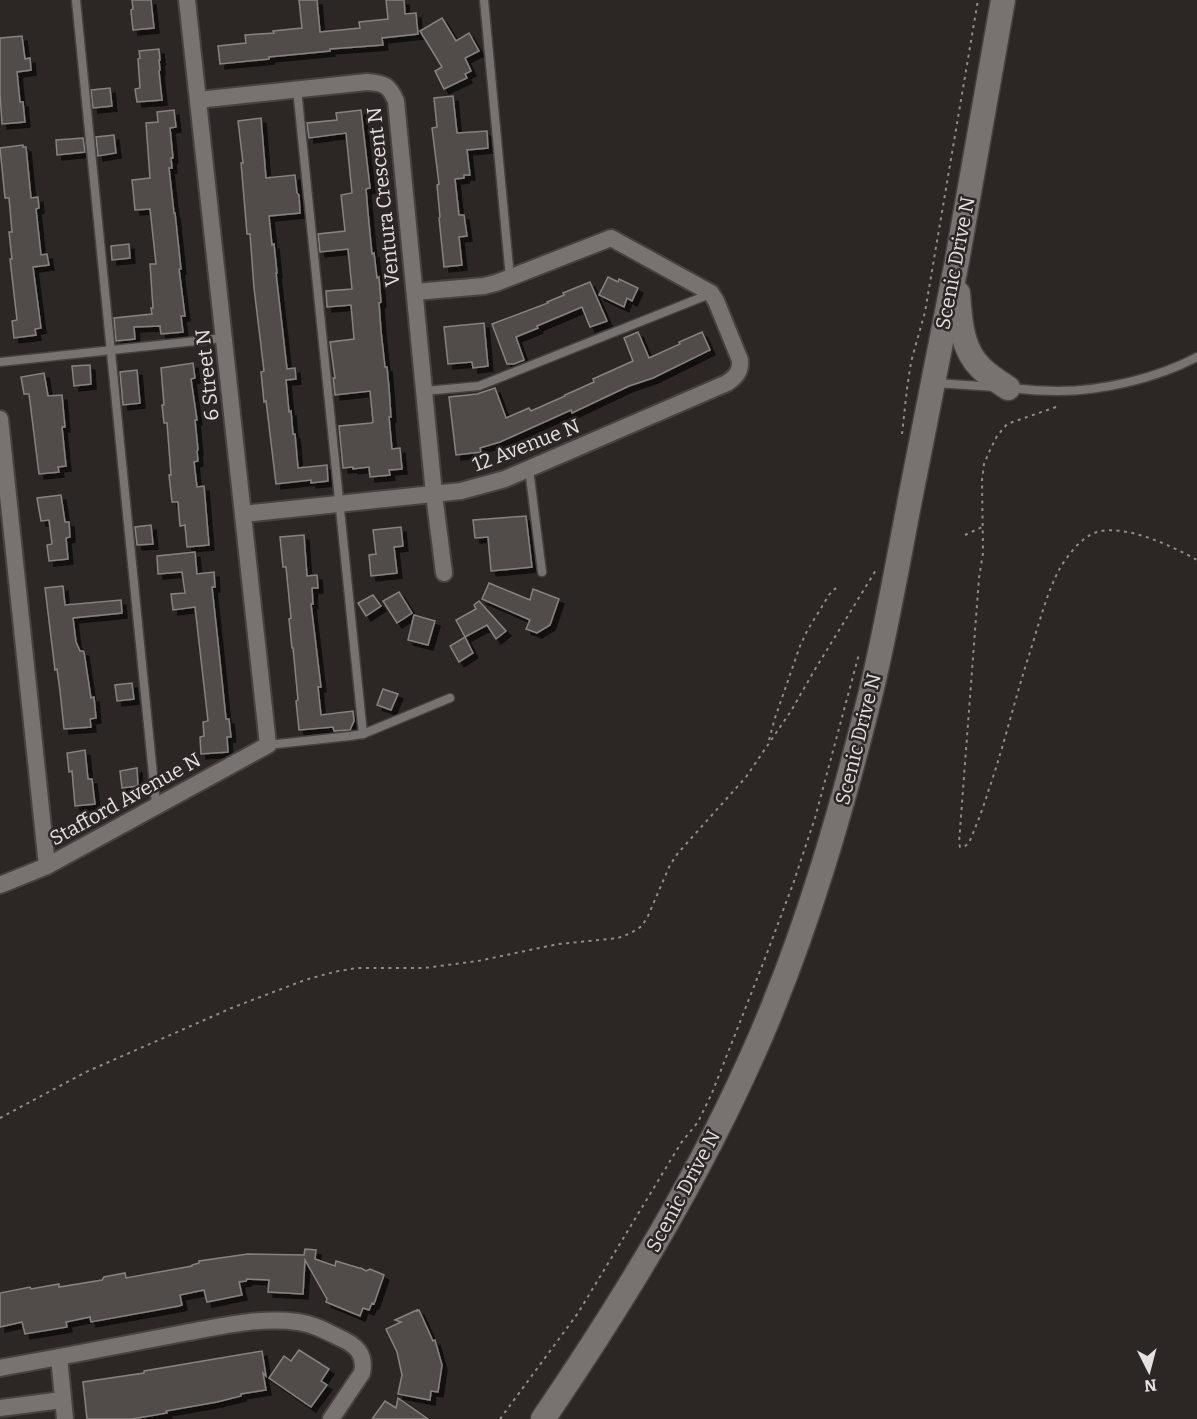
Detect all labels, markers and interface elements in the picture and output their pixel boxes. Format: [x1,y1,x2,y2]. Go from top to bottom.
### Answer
street label: Ventura Crescent N [362,106,404,288]
street label: Scenic Drive N [930,195,980,331]
street label: 6 Street N [190,328,224,422]
street label: 12 Avenue N [469,413,583,476]
street label: Scenic Drive N [830,671,886,807]
street label: Stafford Avenue N [45,747,205,850]
street label: Scenic Drive N [641,1126,725,1256]
north arrow [1119,1341,1179,1401]
text: N [1143,1375,1158,1396]

